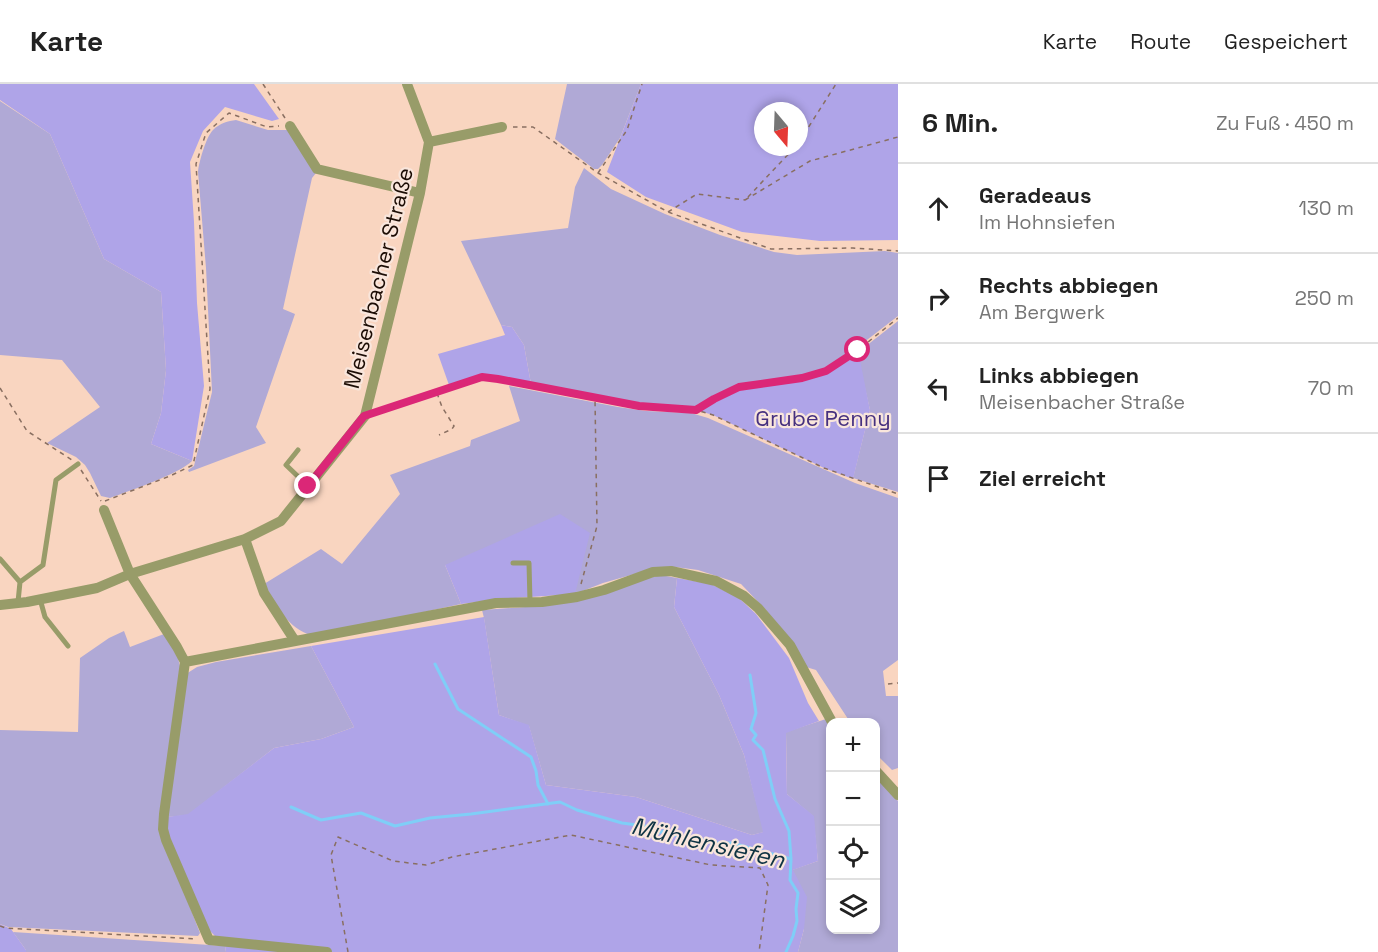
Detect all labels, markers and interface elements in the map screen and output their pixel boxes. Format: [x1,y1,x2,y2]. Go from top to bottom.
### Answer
text: Karte [30,23,103,59]
text: Karte [1043,28,1097,55]
text: Route [1130,28,1191,55]
text: Gespeichert [1224,28,1348,55]
north arrow [754,102,808,156]
text: 6 Min. [922,106,998,140]
text: Zu Fuß · 450 m [1216,110,1354,136]
street label: Meisenbacher Straße [337,165,419,391]
text: Geradeaus [979,181,1091,209]
icon: ahead [922,192,955,225]
text: 130 m [1298,195,1354,221]
text: Im Hohnsiefen [979,209,1116,235]
text: Rechts abbiegen [979,271,1159,299]
icon: right [922,282,955,315]
text: 250 m [1295,285,1354,311]
text: Am Bergwerk [979,299,1105,325]
route start [844,336,870,362]
text: Links abbiegen [979,361,1139,389]
icon: left [922,372,955,405]
text: 70 m [1308,375,1354,401]
text: Meisenbacher Straße [979,389,1185,415]
park label: Grube Penny [755,404,891,432]
icon: arrive [922,462,955,495]
text: Ziel erreicht [979,464,1106,492]
route end [294,472,320,498]
map controls [826,718,880,934]
button: + [826,718,880,772]
button: − [826,772,880,826]
water label: Mühlensiefen [629,810,789,875]
button: locate [826,826,880,880]
button: layers [826,880,880,934]

